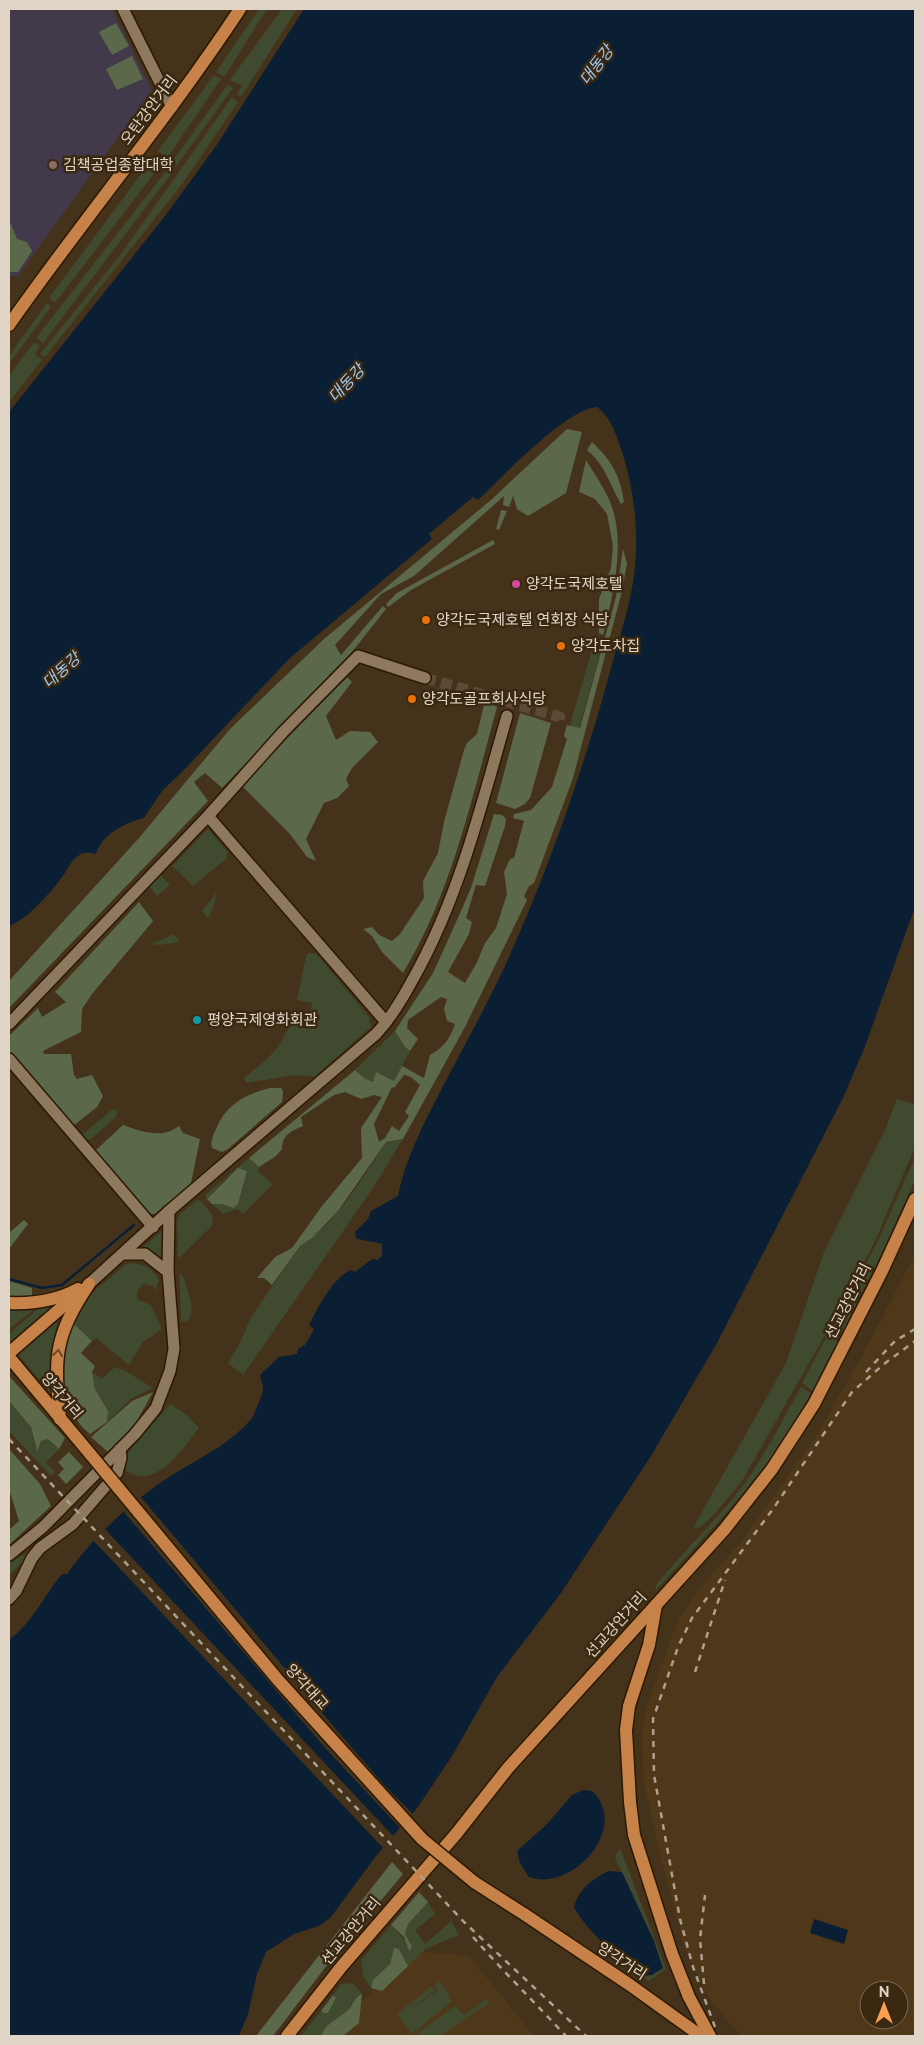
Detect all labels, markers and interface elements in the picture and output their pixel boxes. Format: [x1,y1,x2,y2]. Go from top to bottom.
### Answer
water label: 대동강 [576,40,619,89]
street label: 오탄강안거리 [117,72,181,148]
place label: 김책공업종합대학 [63,156,174,174]
marker: 김책공업종합대학 [47,159,59,171]
water label: 대동강 [324,359,370,406]
place label: 양각도국제호텔 [526,575,623,593]
marker: 양각도국제호텔 [510,578,522,590]
place label: 양각도국제호텔 연회장 식당 [436,611,609,629]
marker: 양각도국제호텔 연회장 식당 [420,614,432,626]
place label: 양각도차집 [571,637,640,655]
marker: 양각도차집 [555,640,567,652]
water label: 대동강 [39,647,86,692]
place label: 양각도골프회사식당 [422,690,546,708]
marker: 양각도골프회사식당 [406,693,418,705]
place label: 평양국제영화회관 [207,1011,318,1029]
marker: 평양국제영화회관 [191,1014,203,1026]
street label: 선교강안거리 [821,1260,875,1342]
one-way arrow [52,1348,63,1356]
street label: 양각거리 [37,1369,87,1423]
street label: 선교강안거리 [582,1588,650,1662]
street label: 양각대교 [282,1660,332,1714]
street label: 선교강안거리 [317,1893,385,1969]
street label: 양각거리 [594,1938,650,1984]
north arrow [859,1980,909,2030]
text: N [879,1984,889,2000]

